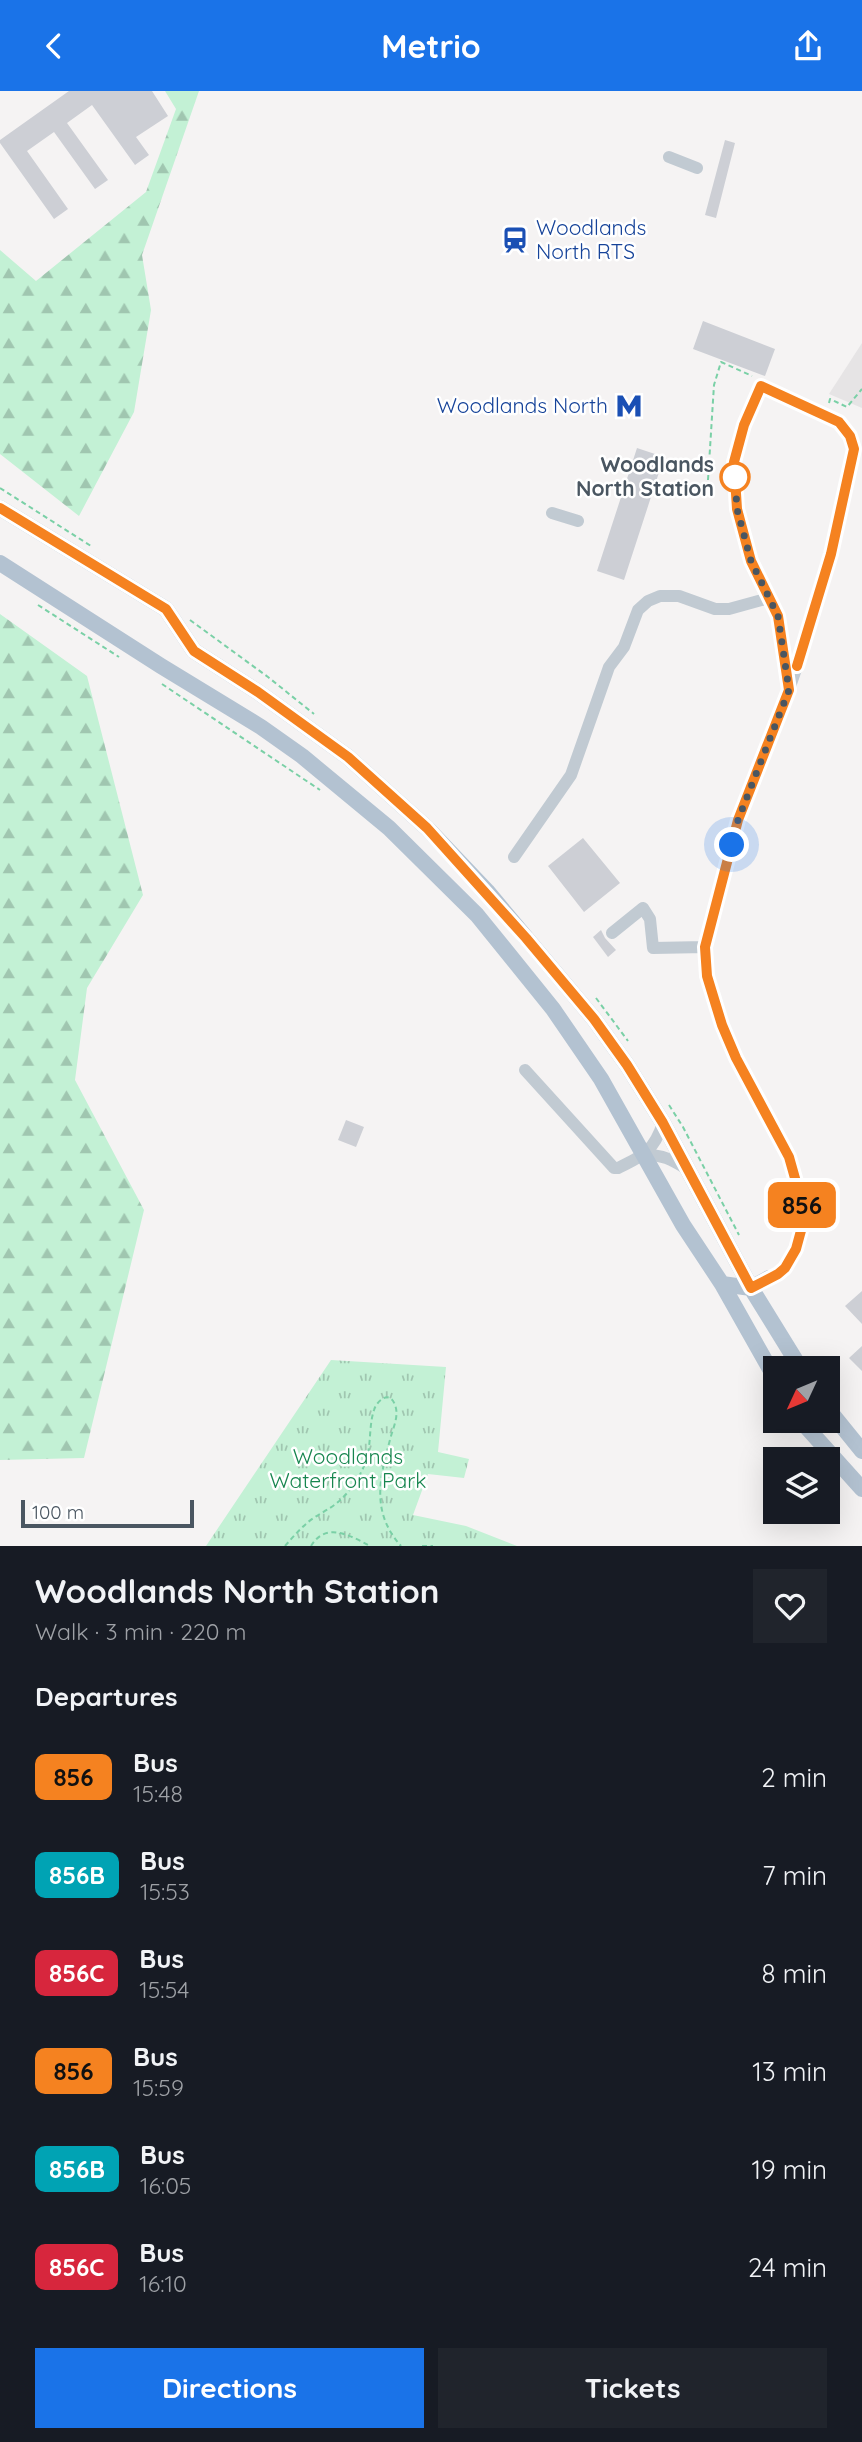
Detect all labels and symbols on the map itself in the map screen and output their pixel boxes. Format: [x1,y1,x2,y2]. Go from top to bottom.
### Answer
place label: Woodlands North RTS [536,214,646,264]
station icon: Woodlands North RTS [500,225,530,255]
metro station icon: Woodlands North [614,391,644,421]
place label: Woodlands North [437,392,608,418]
place label: Woodlands North Station [576,451,714,501]
marker: Woodlands North Station [720,462,750,492]
your location [714,827,749,862]
line badge: 856 [762,1182,842,1228]
north arrow [763,1356,840,1433]
park label: Woodlands Waterfront Park [269,1443,427,1493]
scale bar [21,1497,194,1529]

